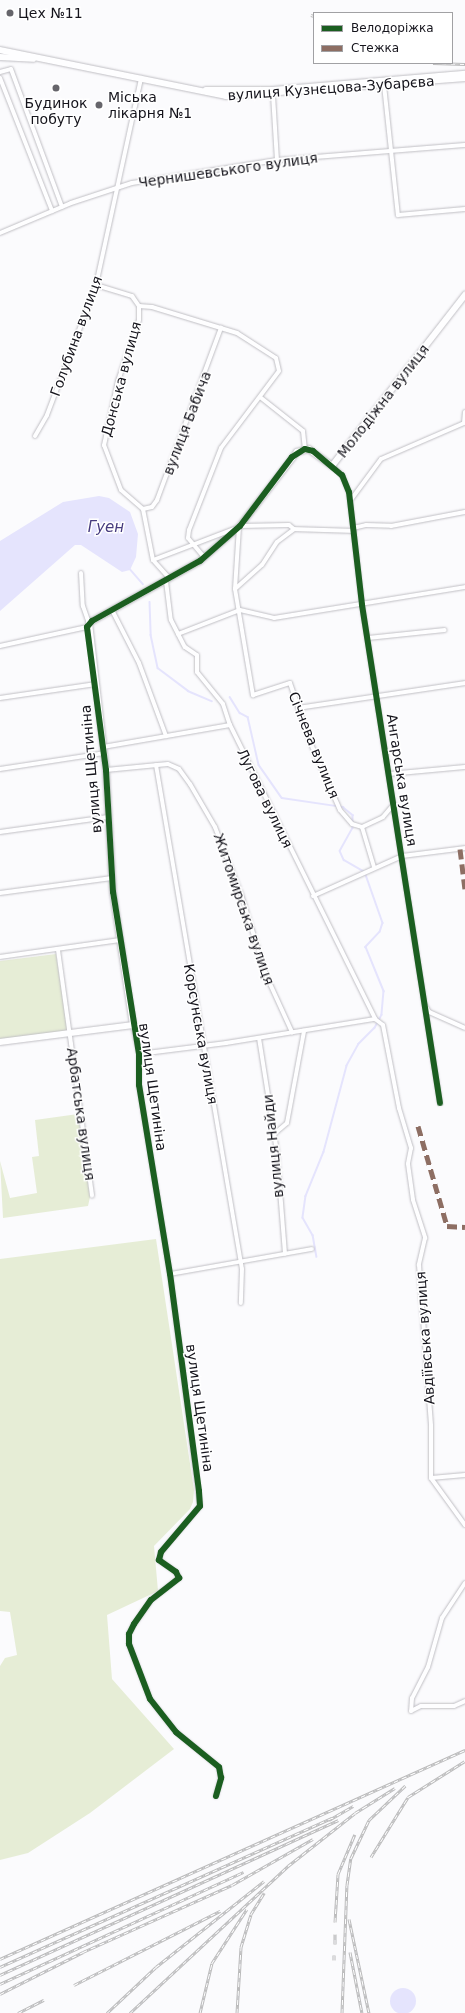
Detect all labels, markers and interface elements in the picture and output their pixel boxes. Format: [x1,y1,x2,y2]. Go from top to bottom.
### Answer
place label: Цех №11 [18,5,83,21]
marker: Цех №11 [5,8,15,18]
legend [313,12,453,64]
text: Велодоріжка [351,21,434,35]
text: Стежка [351,41,399,55]
street label: вулиця Кузнєцова-Зубарєва [227,72,435,104]
marker: Будинок побуту [51,83,61,93]
place label: Міська лікарня №1 [108,89,192,122]
place label: Будинок побуту [25,95,87,128]
marker: Міська лікарня №1 [93,99,105,111]
street label: Чернишевського вулиця [137,149,319,191]
street label: Голубина вулиця [46,274,106,398]
street label: Донська вулиця [98,320,144,438]
street label: Молодіжна вулиця [334,341,432,461]
street label: вулиця Бабича [159,369,215,477]
water label: Гуен [88,519,124,537]
street label: Січнева вулиця [285,689,343,801]
street label: вулиця Щетиніна [77,704,105,834]
street label: Ангарська вулиця [383,713,421,847]
street label: Лугова вулиця [234,746,296,850]
street label: Житомирська вулиця [210,831,278,987]
street label: Корсунська вулиця [180,962,222,1106]
street label: вулиця Щетиніна [136,1022,170,1152]
street label: Арбатська вулиця [63,1047,99,1181]
street label: вулиця Найди [259,1093,287,1199]
street label: Авдіївська вулиця [412,1271,438,1405]
street label: вулиця Щетиніна [183,1343,217,1473]

